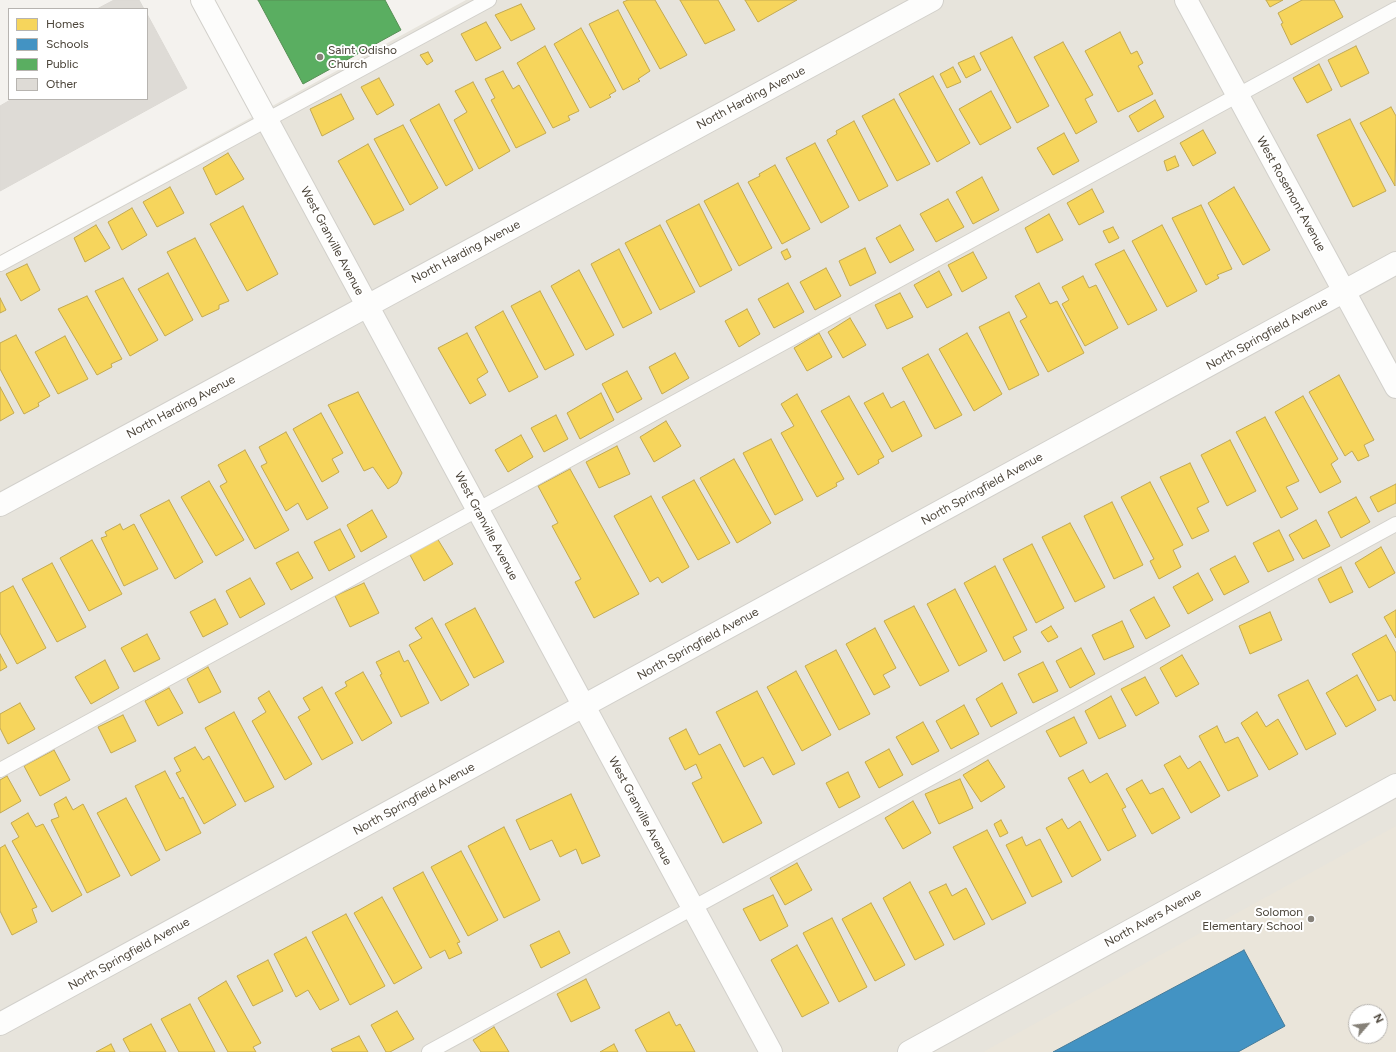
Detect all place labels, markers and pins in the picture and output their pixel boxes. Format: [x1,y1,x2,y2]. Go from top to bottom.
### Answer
place label: Saint Odisho Church [328,43,397,71]
marker: Saint Odisho Church [315,52,325,62]
place label: Solomon Elementary School [1202,905,1303,933]
marker: Solomon Elementary School [1306,914,1316,924]

